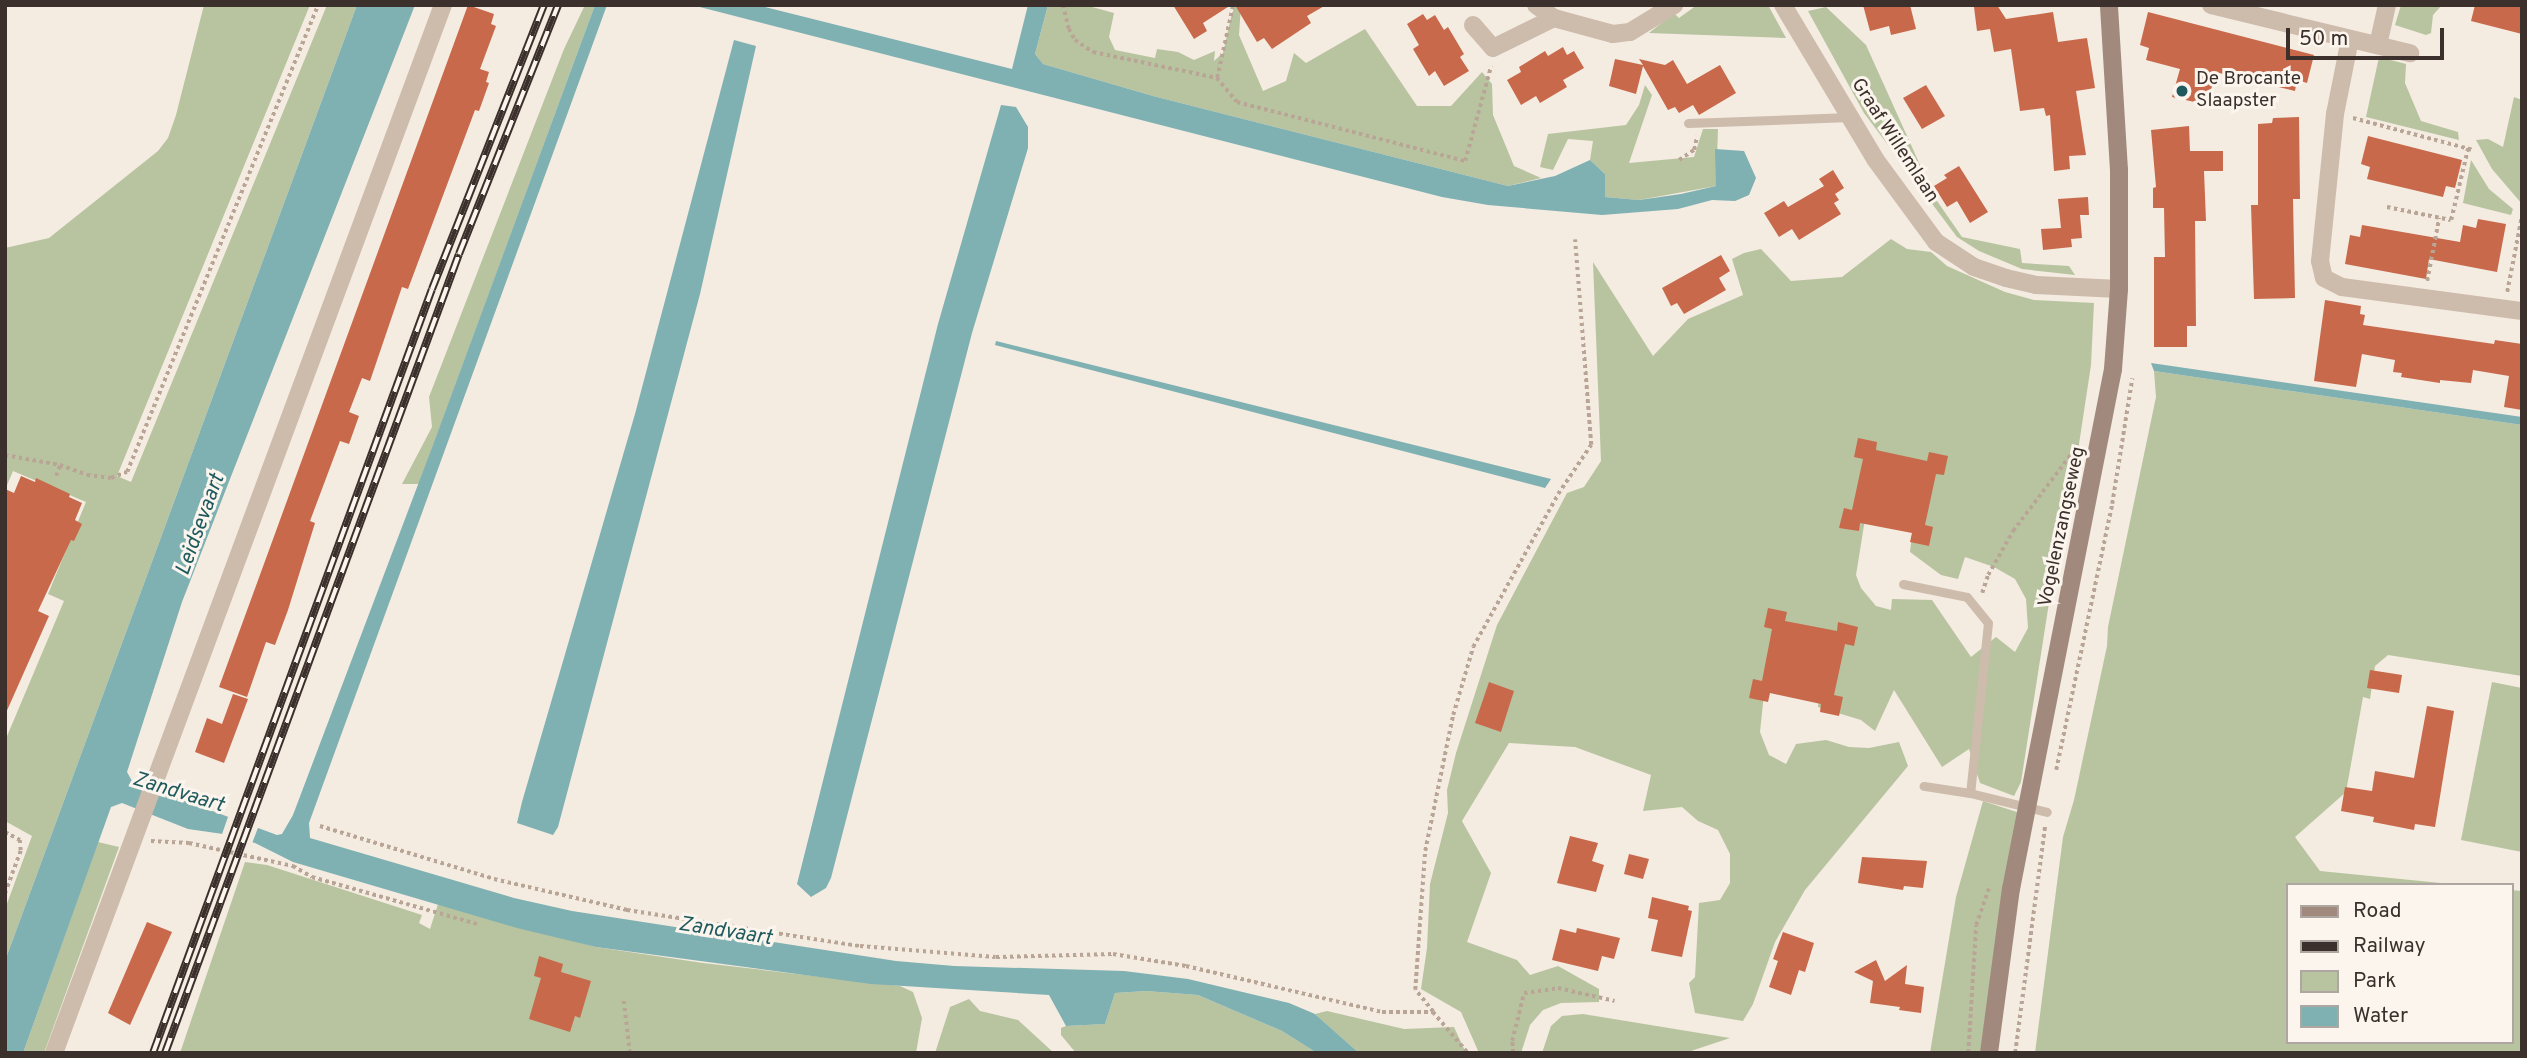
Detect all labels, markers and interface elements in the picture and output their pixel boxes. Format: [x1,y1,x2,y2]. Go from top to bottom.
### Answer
scale bar [2289,14,2446,58]
text: 50 m [2299,26,2348,53]
place label: De Brocante Slaapster [2196,69,2301,113]
street label: Graaf Willemlaan [1845,74,1943,208]
marker: De Brocante Slaapster [2174,83,2190,99]
street label: Vogelenzangseweg [2035,445,2091,609]
water label: Leidsevaart [171,471,231,579]
water label: Zandvaart [129,767,227,819]
legend [2286,883,2513,1044]
text: Road [2353,898,2402,925]
water label: Zandvaart [677,912,773,952]
text: Railway [2353,933,2426,960]
text: Park [2353,968,2396,995]
text: Water [2353,1003,2408,1030]

